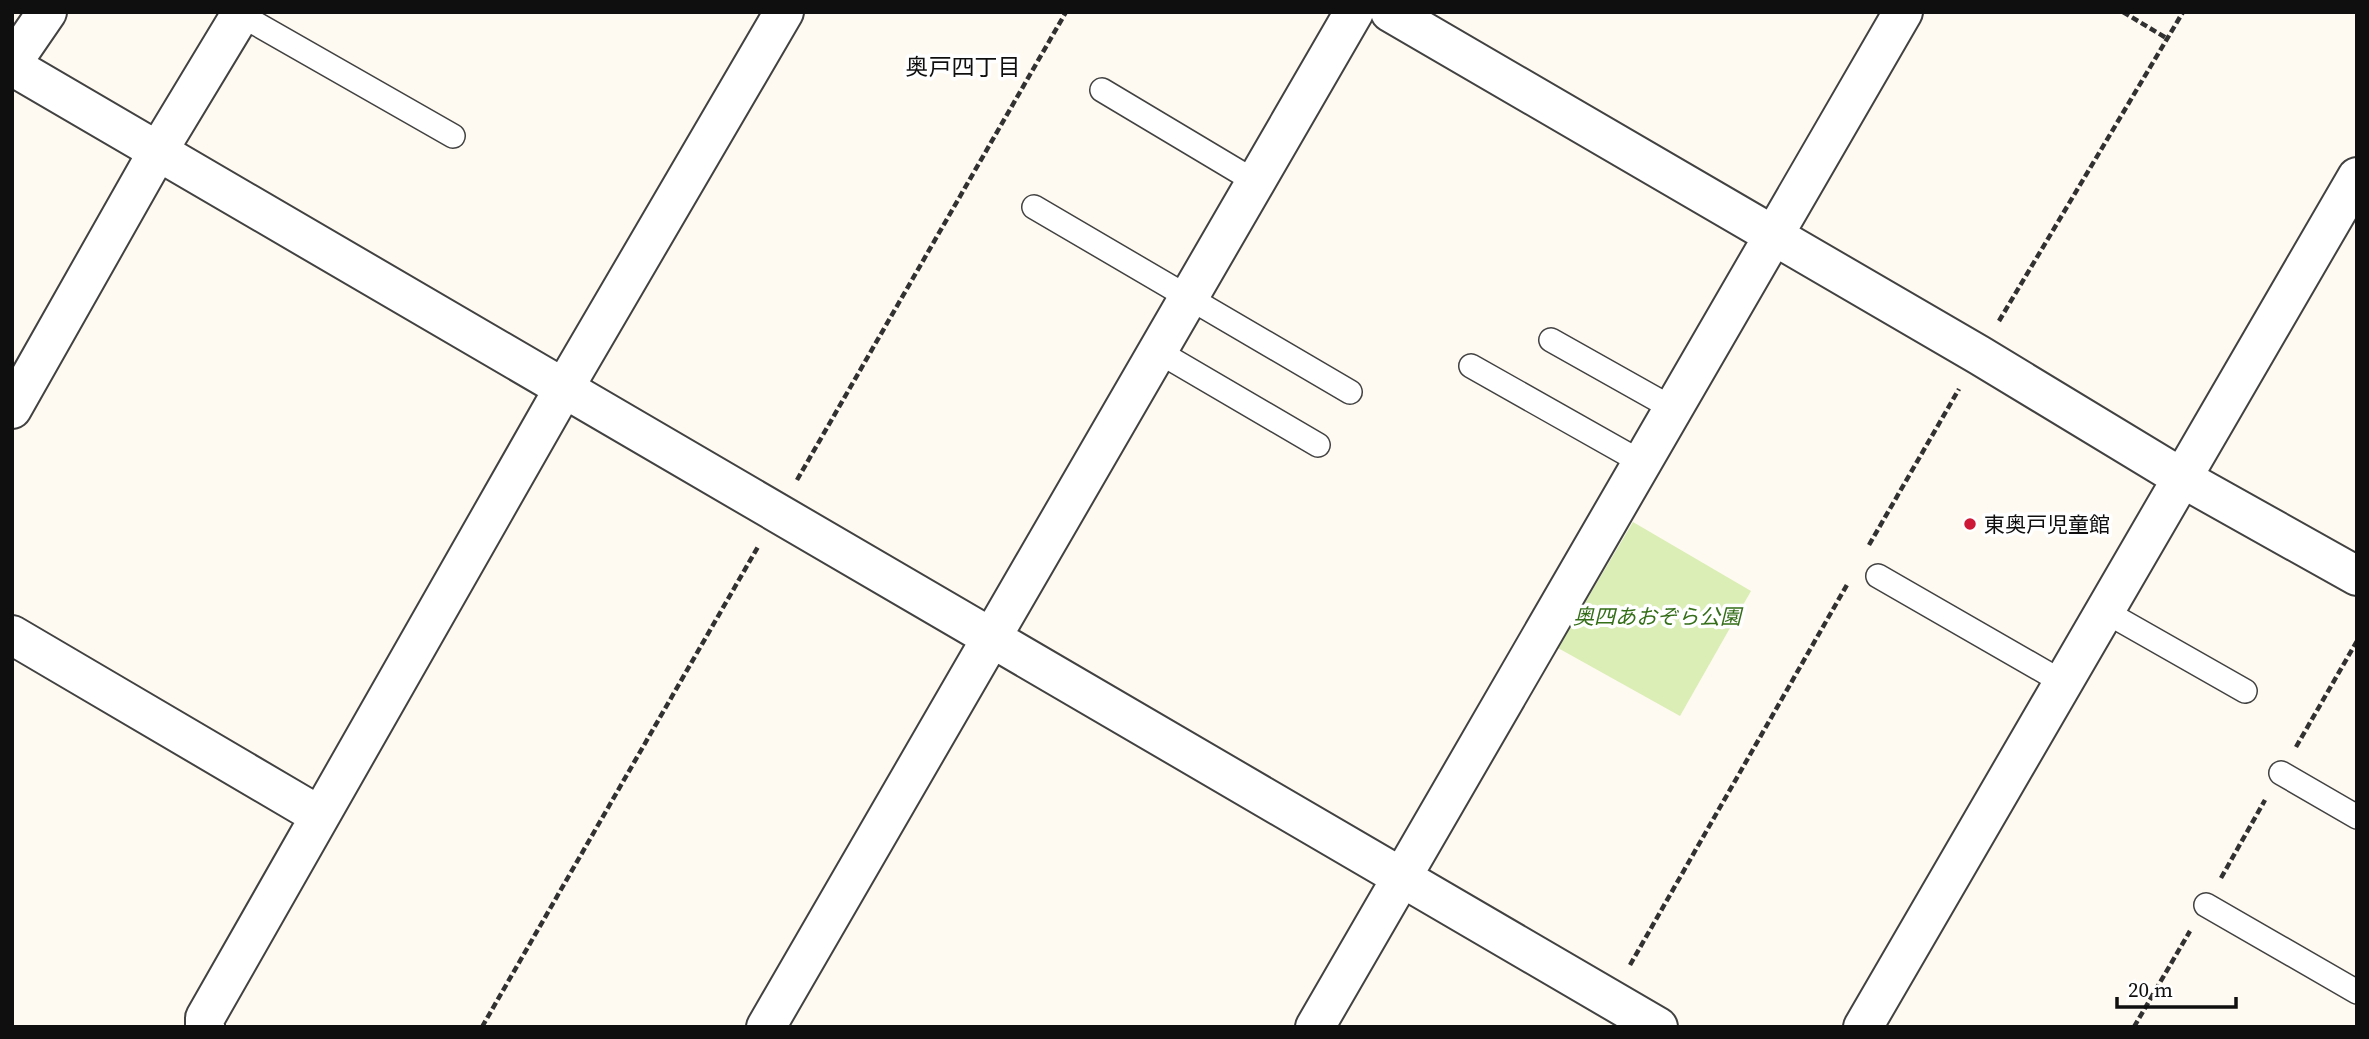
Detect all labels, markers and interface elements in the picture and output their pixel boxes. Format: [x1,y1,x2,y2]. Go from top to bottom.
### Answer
district label: 奥戸四丁目 [906,51,1021,83]
place label: 東奥戸児童館 [1984,510,2110,539]
marker: 東奥戸児童館 [1962,516,1978,532]
park label: 奥四あおぞら公園 [1573,602,1744,631]
scale bar [2117,965,2236,1009]
text: 20 m [2128,975,2173,1004]

